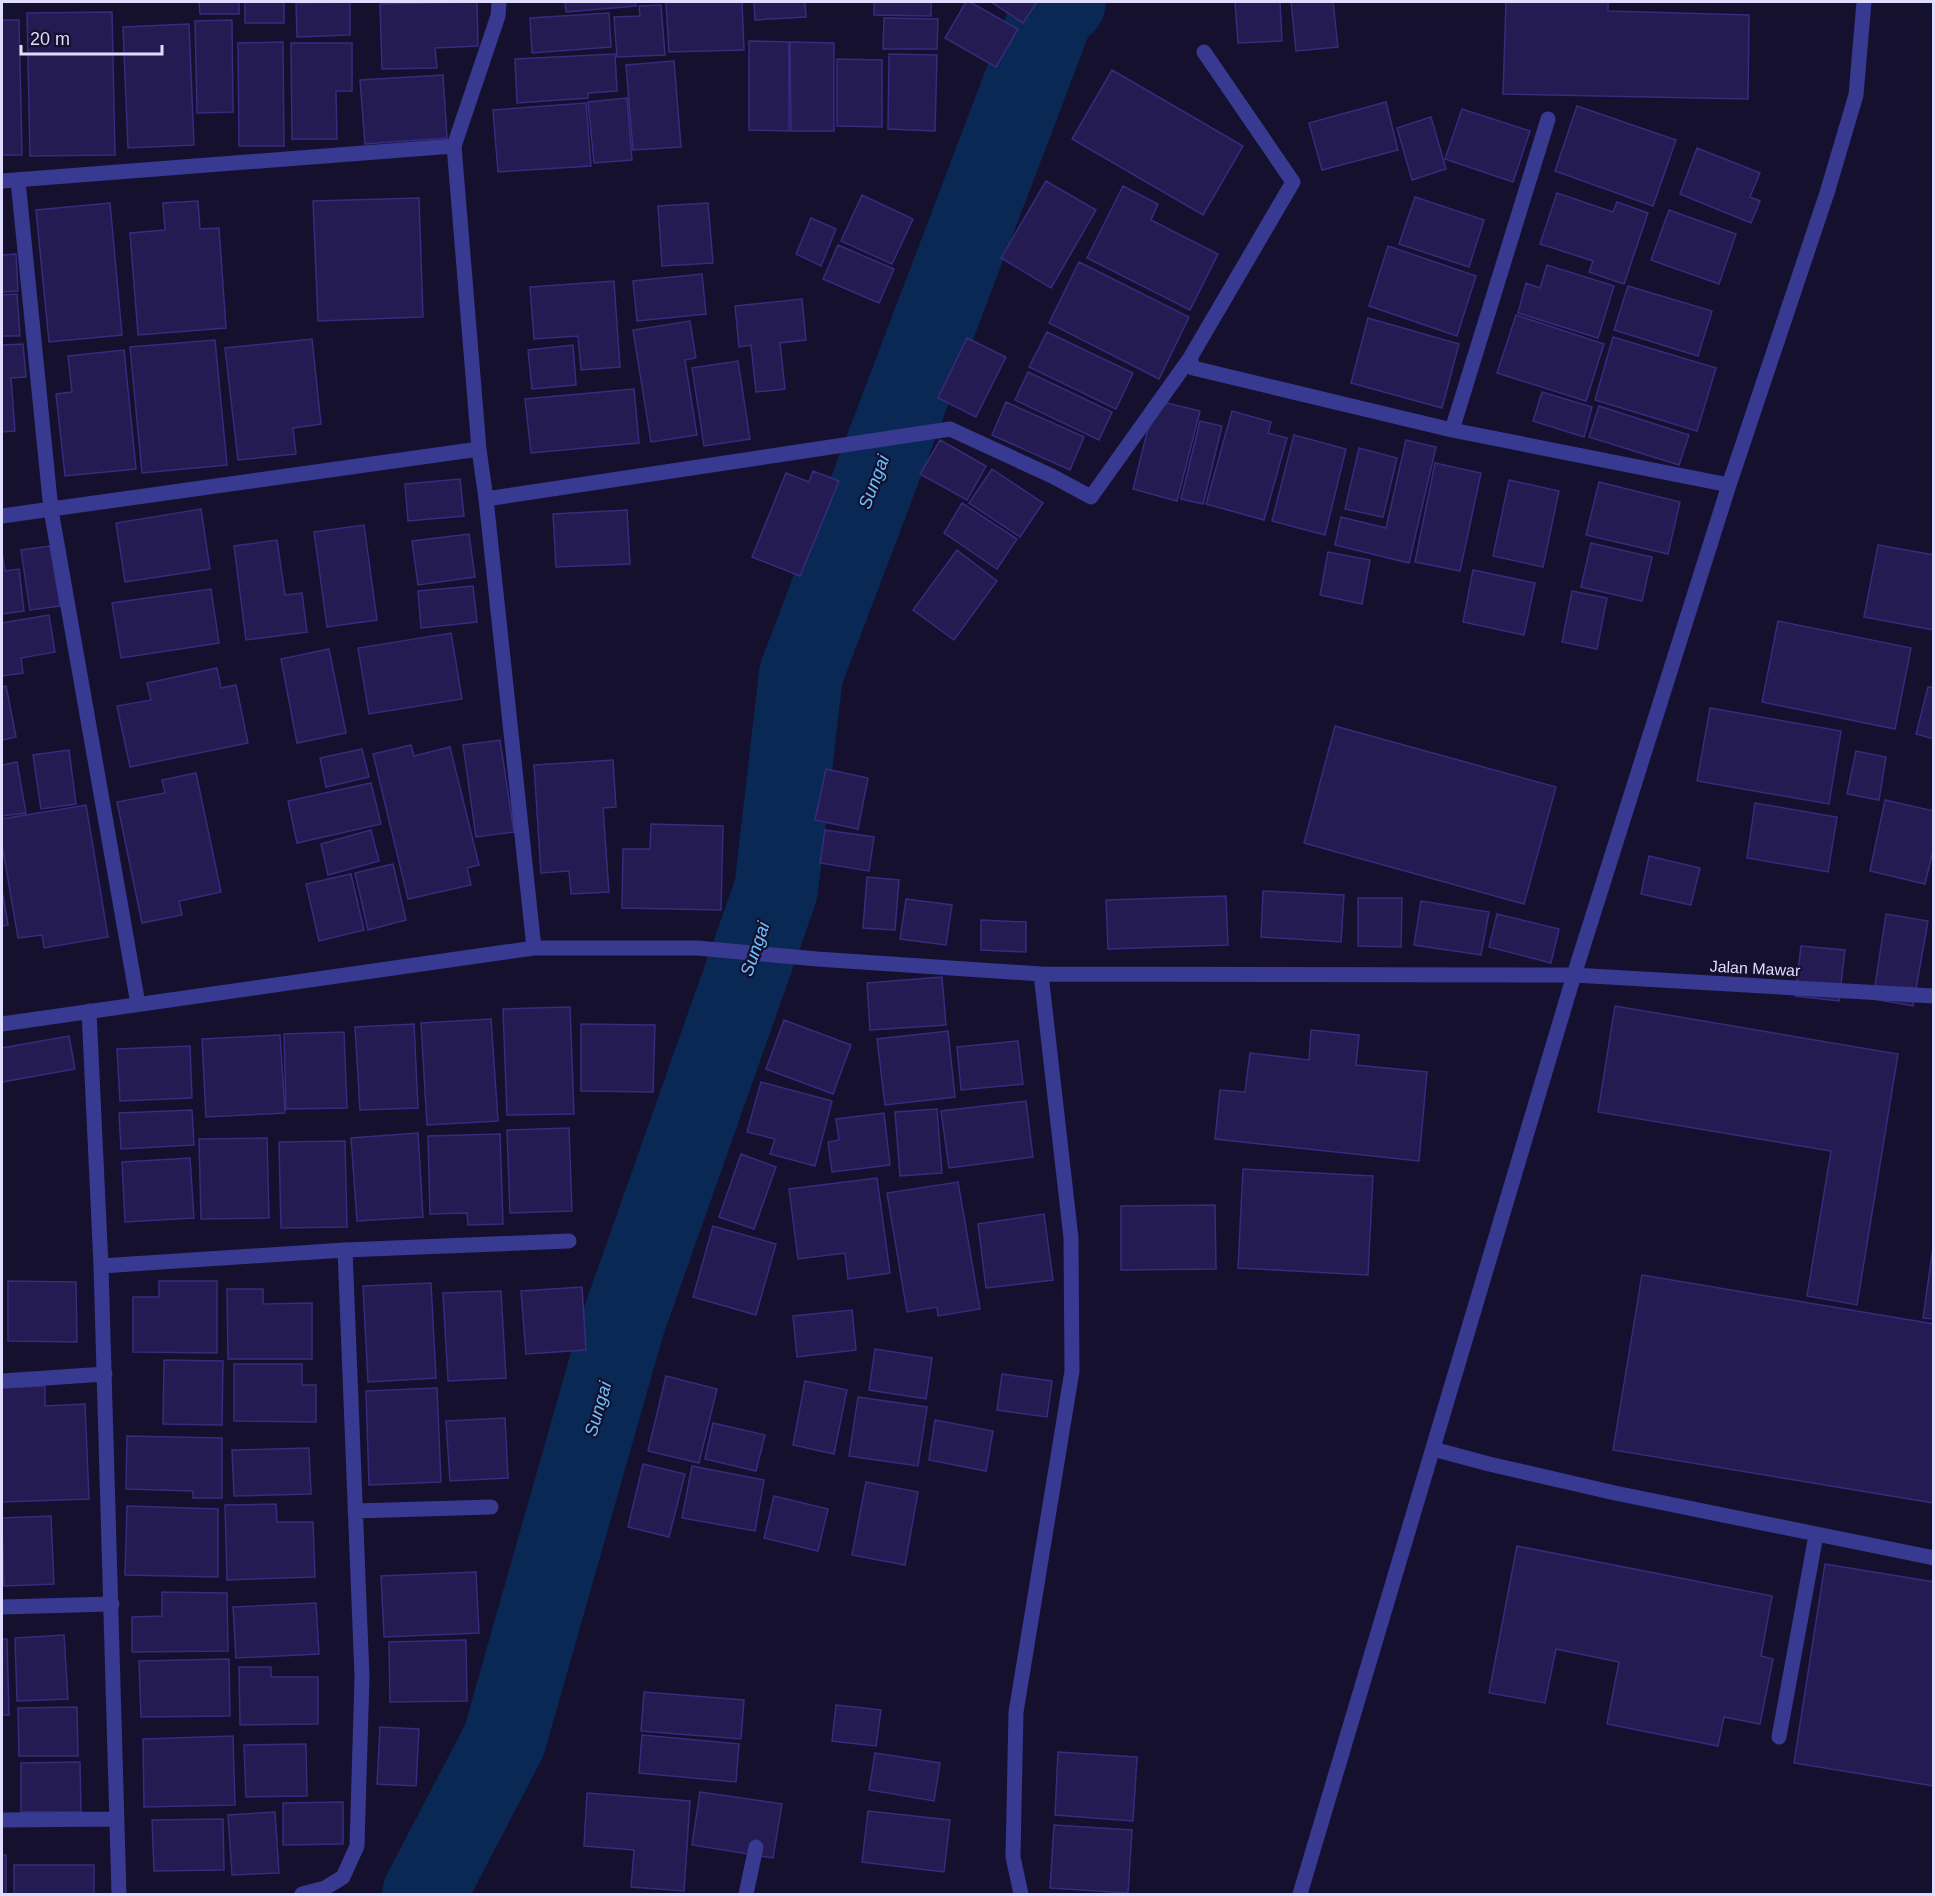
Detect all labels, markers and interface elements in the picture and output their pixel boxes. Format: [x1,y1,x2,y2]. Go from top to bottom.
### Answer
scale bar [21,18,162,56]
text: 20 m [30,29,70,49]
water label: Sungai [855,451,894,512]
water label: Sungai [736,918,774,979]
street label: Jalan Mawar [1709,958,1801,979]
water label: Sungai [581,1378,616,1439]

